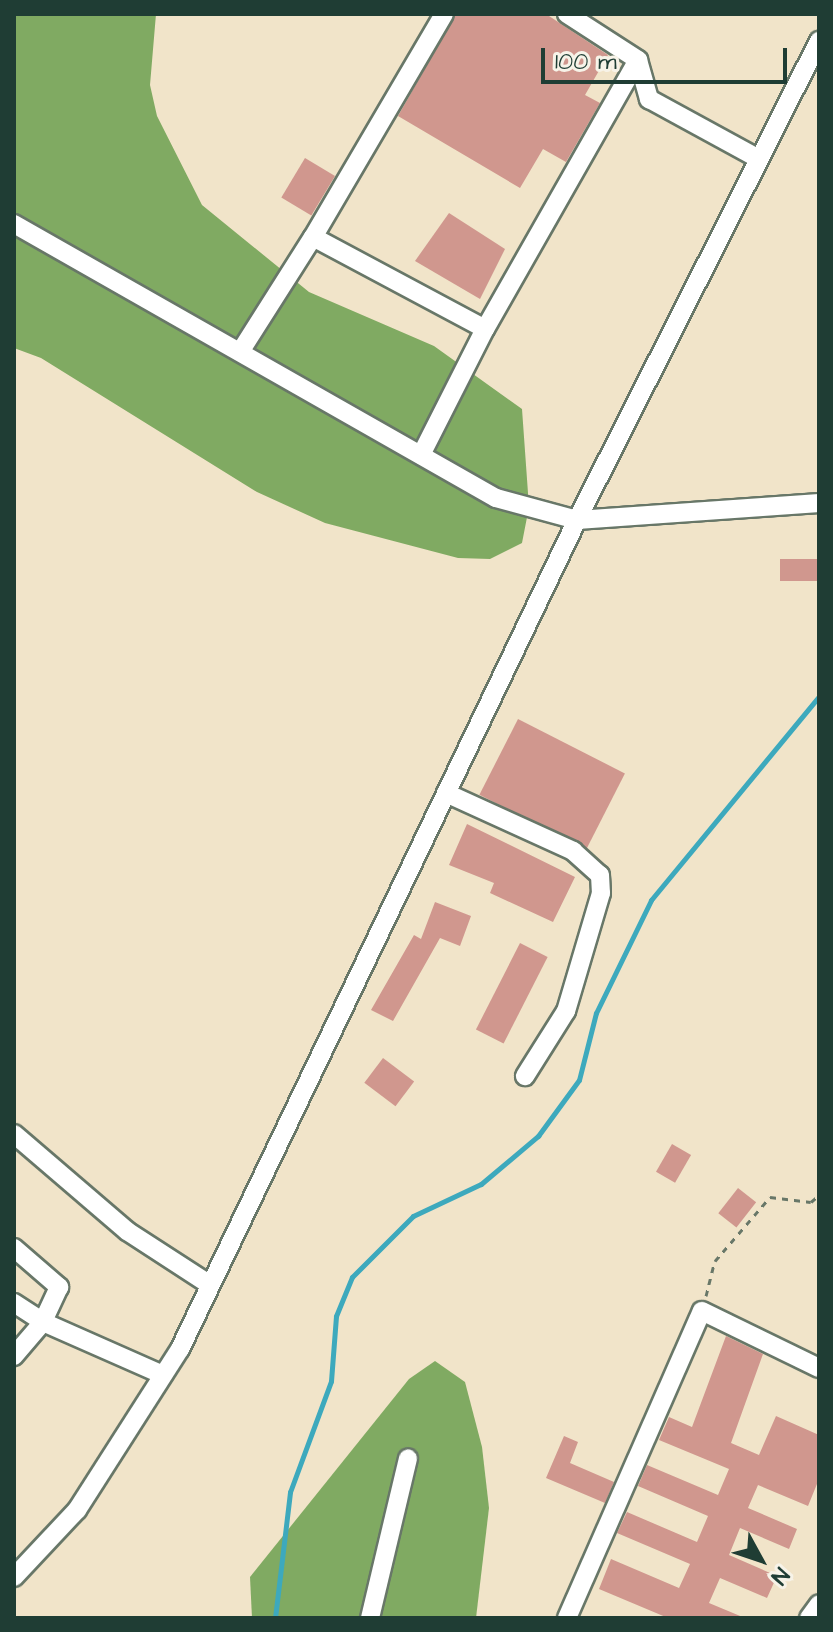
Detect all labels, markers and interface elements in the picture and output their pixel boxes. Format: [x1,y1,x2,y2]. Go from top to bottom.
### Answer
scale bar [545,32,791,82]
text: 100 m [555,45,617,79]
north arrow [721,1520,801,1600]
text: N [763,1560,796,1591]

